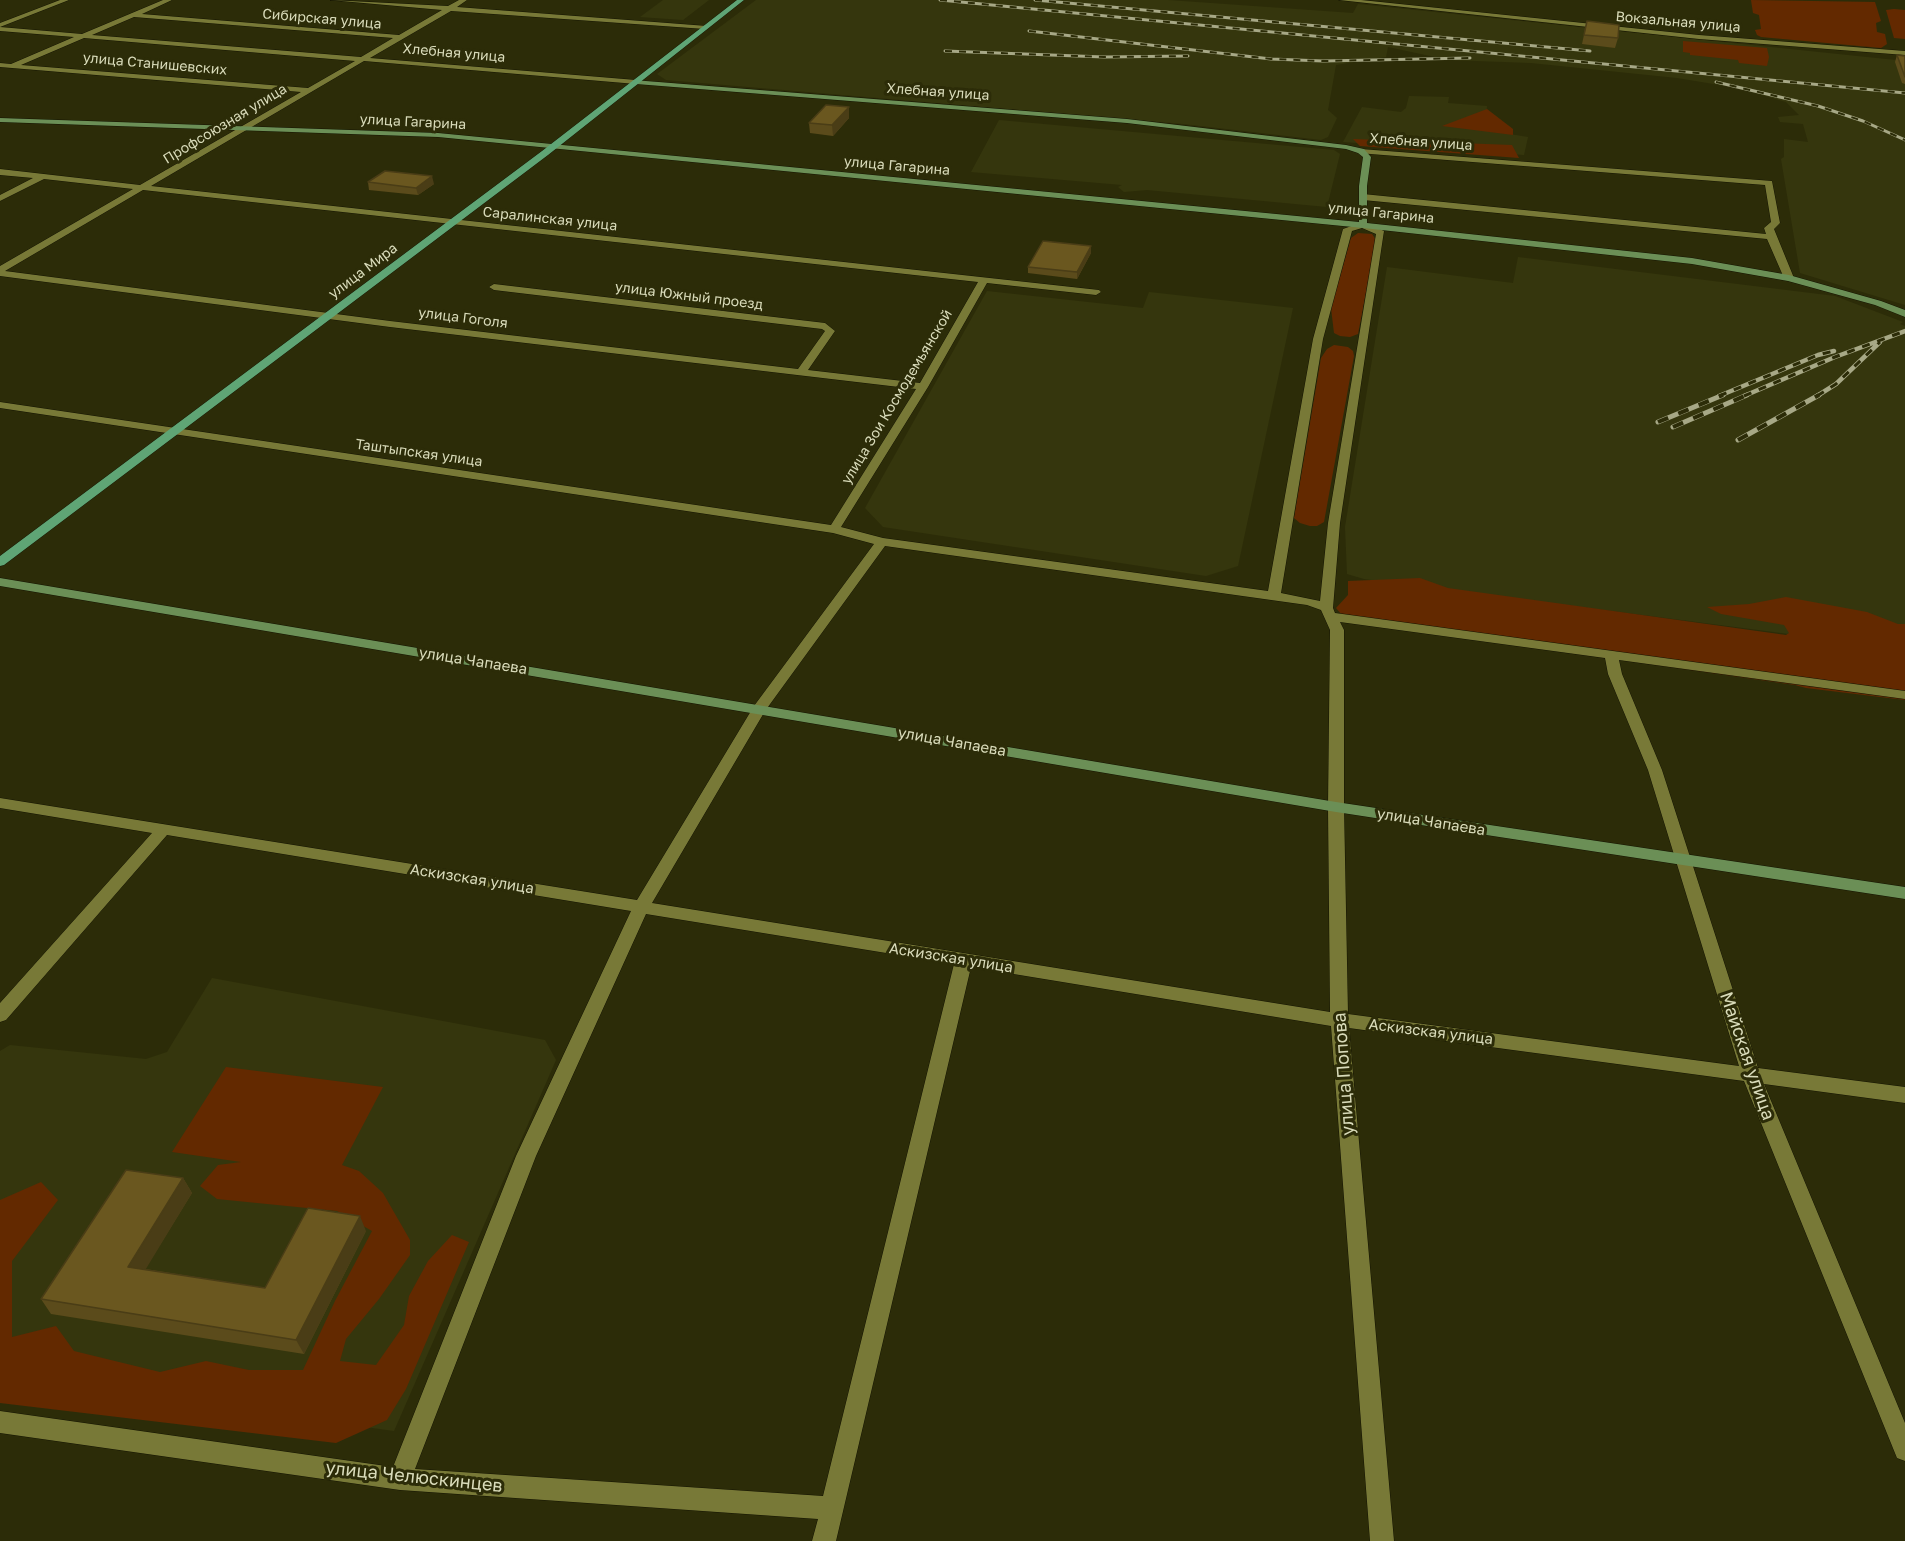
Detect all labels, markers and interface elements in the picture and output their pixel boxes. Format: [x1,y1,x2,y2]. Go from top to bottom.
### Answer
street label: Сибирская улица [262,5,382,33]
street label: Вокзальная улица [1615,8,1741,36]
street label: Хлебная улица [402,40,506,66]
street label: улица Станишевских [82,49,228,79]
street label: Профсоюзная улица [160,80,290,168]
street label: Хлебная улица [886,80,990,104]
street label: улица Гагарина [359,111,467,133]
street label: Хлебная улица [1369,130,1473,154]
street label: улица Гагарина [843,153,951,179]
street label: улица Гагарина [1327,199,1435,227]
street label: Саралинская улица [482,204,618,234]
street label: улица Мира [325,240,401,302]
street label: улица Южный проезд [614,279,764,313]
street label: улица Гоголя [417,304,509,332]
street label: улица Зои Космодемьянской [838,307,956,487]
street label: Таштыпская улица [354,436,484,470]
street label: улица Чапаева [418,644,528,678]
street label: улица Чапаева [897,724,1007,760]
street label: улица Чапаева [1376,805,1486,839]
street label: Аскизская улица [409,860,535,898]
street label: Аскизская улица [888,939,1014,977]
street label: Майская улица [1715,989,1779,1123]
street label: улица Попова [1329,1012,1359,1136]
street label: Аскизская улица [1368,1015,1494,1049]
street label: улица Челюскинцев [324,1457,504,1497]

